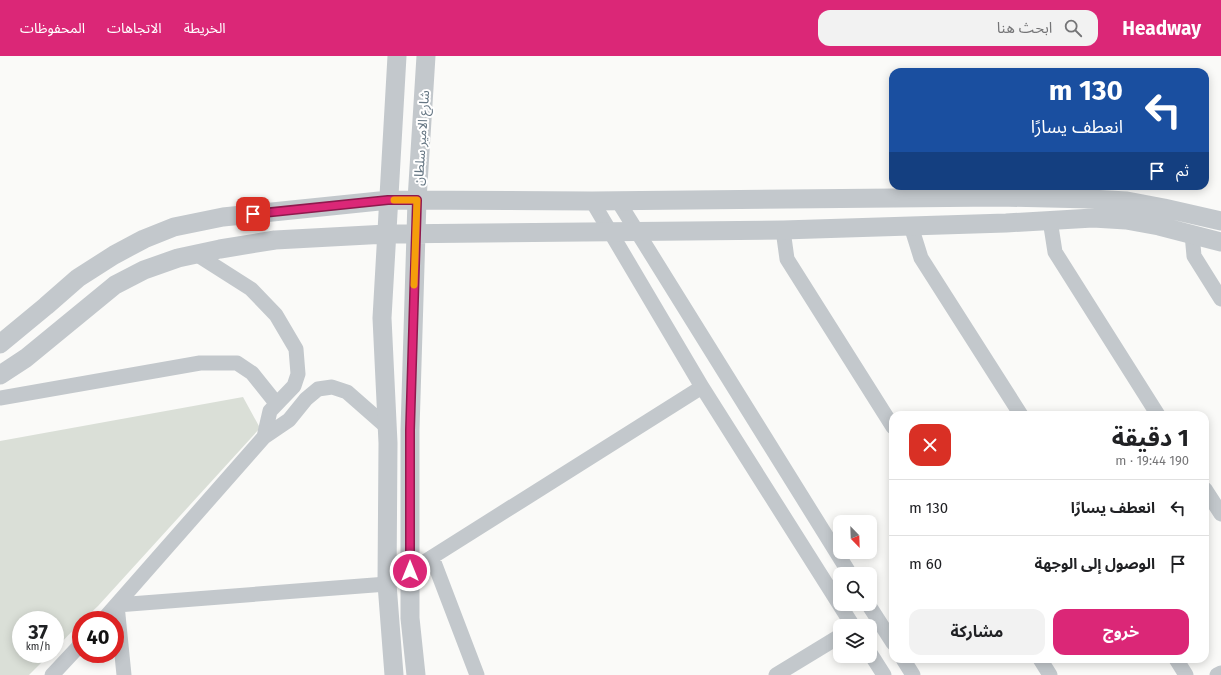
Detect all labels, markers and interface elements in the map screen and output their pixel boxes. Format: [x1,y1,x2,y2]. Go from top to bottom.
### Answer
search box [818,10,1098,46]
icon: search [1062,17,1084,39]
text: Headway [1122,17,1201,40]
text: ابحث هنا [997,19,1052,37]
text: المحفوظات [20,20,85,37]
text: الاتجاهات [107,20,162,37]
text: الخريطة [184,20,226,37]
text: 130 m [1049,74,1123,107]
icon: left [1137,84,1189,136]
street label: شارع الامير سلطان [411,90,435,187]
text: انعطف يسارًا [1031,116,1123,138]
icon: arrive [1146,160,1168,182]
text: ثم [1176,162,1189,180]
pin [236,197,270,231]
icon: arrive [242,203,264,225]
button: close [909,424,951,466]
text: 1 دقيقة [1112,424,1189,452]
text: 190 m · 19:44 [1115,453,1189,468]
icon: left [1167,497,1189,519]
text: 130 m [909,499,948,517]
text: انعطف يسارًا [1071,499,1155,517]
north arrow [833,515,877,559]
map controls [833,515,877,663]
position arrow [389,550,431,592]
icon: arrive [1167,553,1189,575]
text: 60 m [909,555,942,573]
text: الوصول إلى الوجهة [1035,555,1155,573]
button: search [833,567,877,611]
button: مشاركة [909,609,1045,655]
button: خروج [1053,609,1189,655]
speed limit sign: 40 [72,611,124,663]
button: layers [833,619,877,663]
text: 37 [28,620,48,644]
text: km/h [26,641,50,653]

